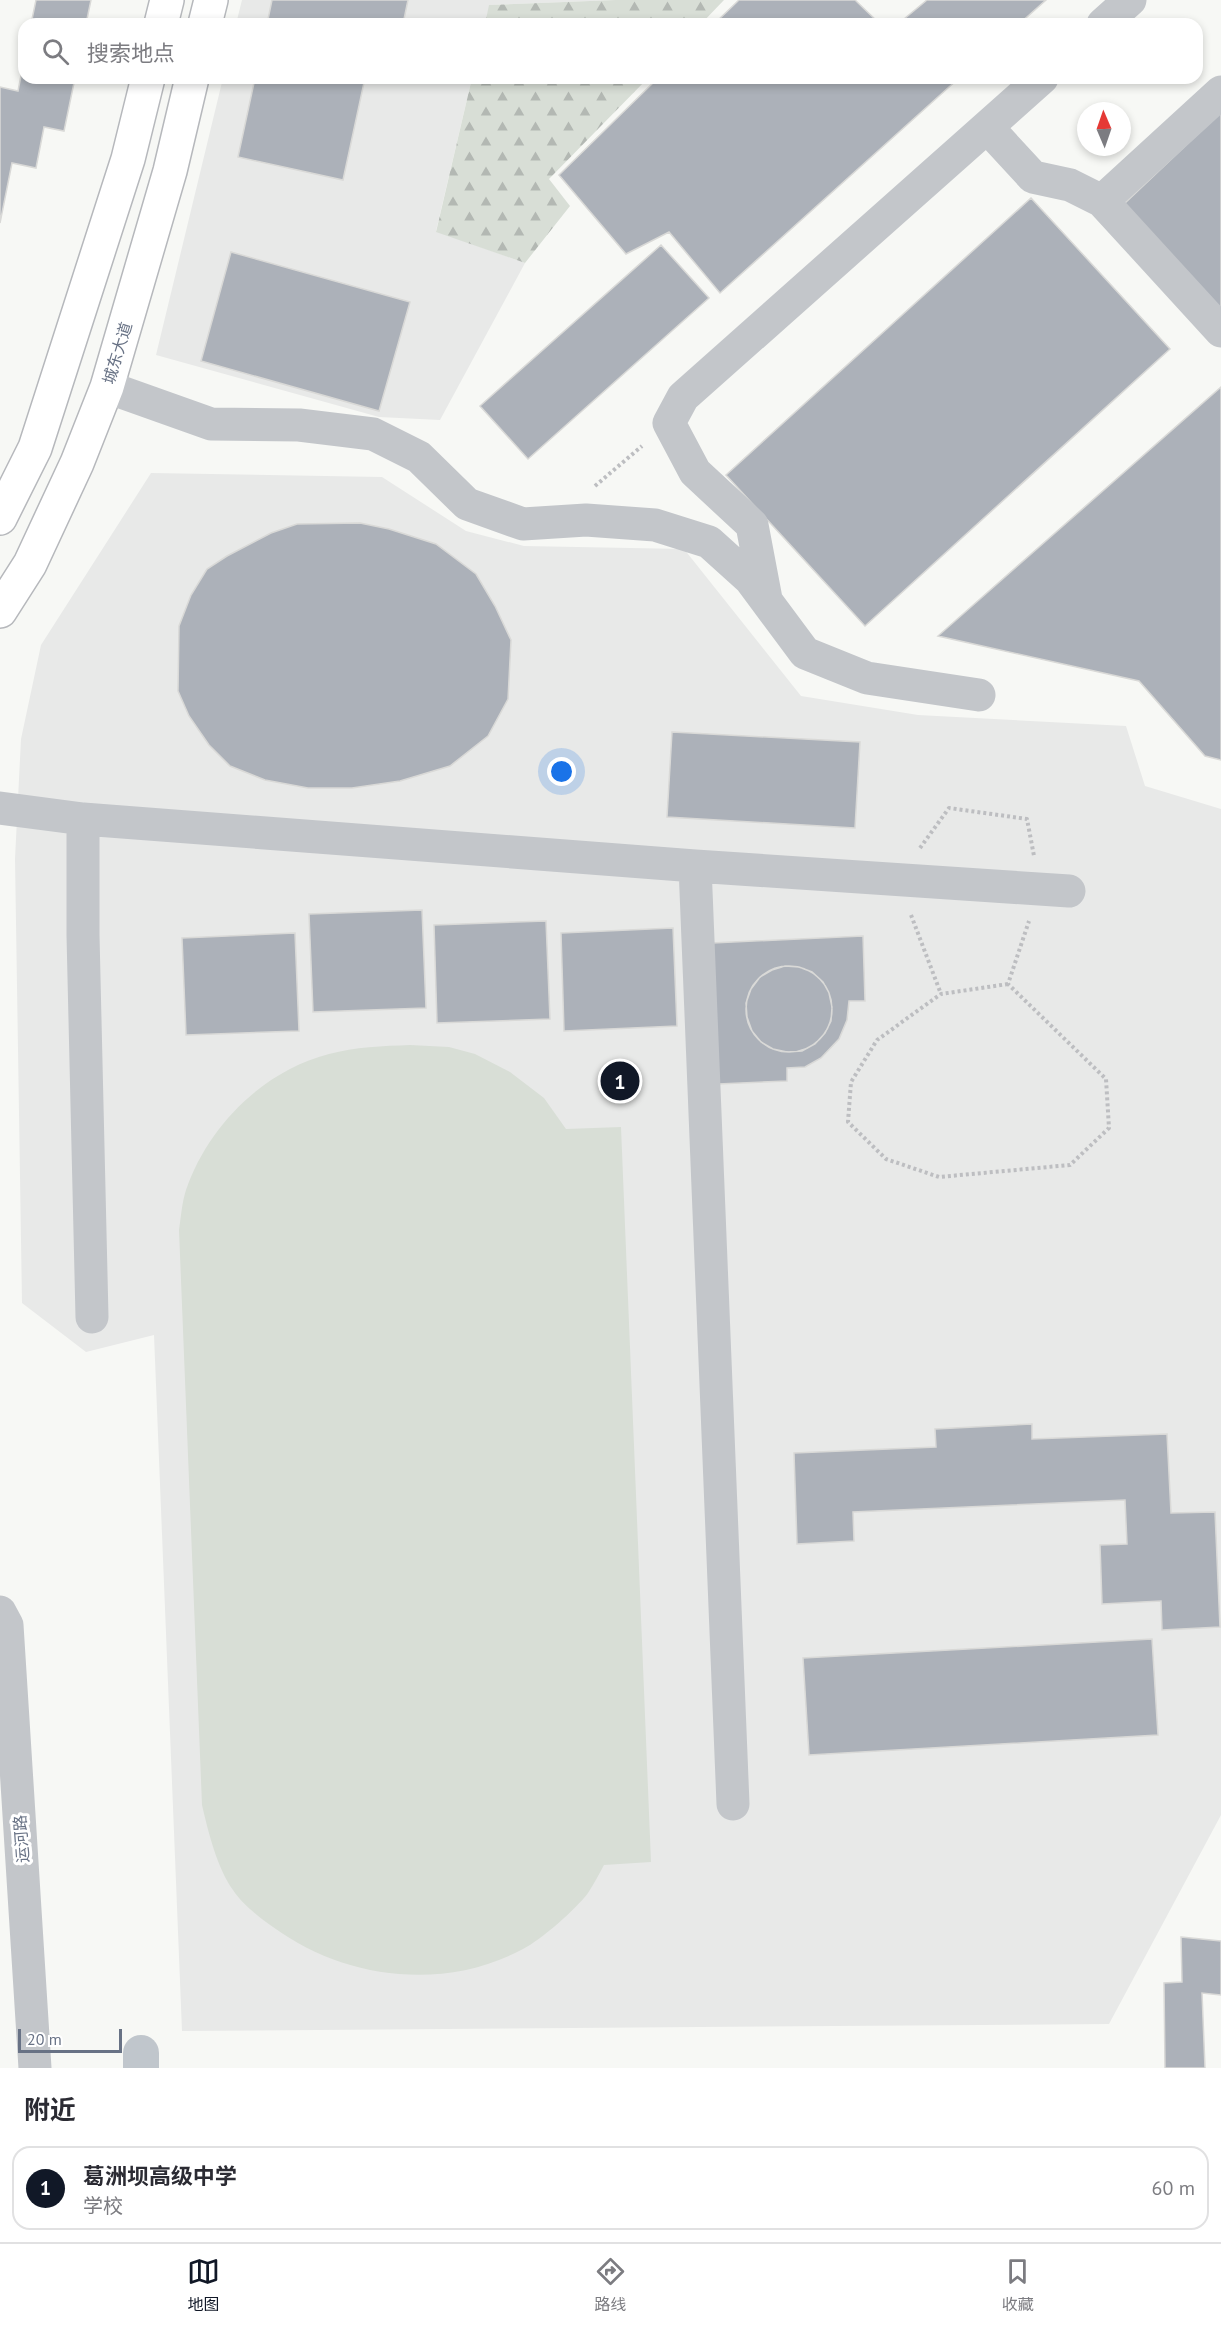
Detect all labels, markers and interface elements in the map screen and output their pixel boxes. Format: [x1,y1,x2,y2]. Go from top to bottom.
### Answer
search box [18,18,1203,84]
icon: search [39,35,72,68]
text: 搜索地点 [87,39,175,67]
north arrow [1077,102,1131,156]
street label: 城东大道 [98,319,136,387]
your location [547,757,576,786]
pin: 1 [600,1058,640,1104]
street label: 运河路 [9,1814,33,1864]
scale bar [18,2026,122,2054]
text: 20 m [27,2029,62,2049]
text: 附近 [24,2093,76,2126]
text: 葛洲坝高级中学 [83,2162,237,2190]
text: 1 [40,2175,51,2201]
text: 60 m [1152,2175,1195,2201]
text: 学校 [83,2193,123,2219]
tab: 地图 [187,2255,220,2315]
tab: 路线 [594,2255,627,2315]
tab: 收藏 [1001,2255,1034,2315]

